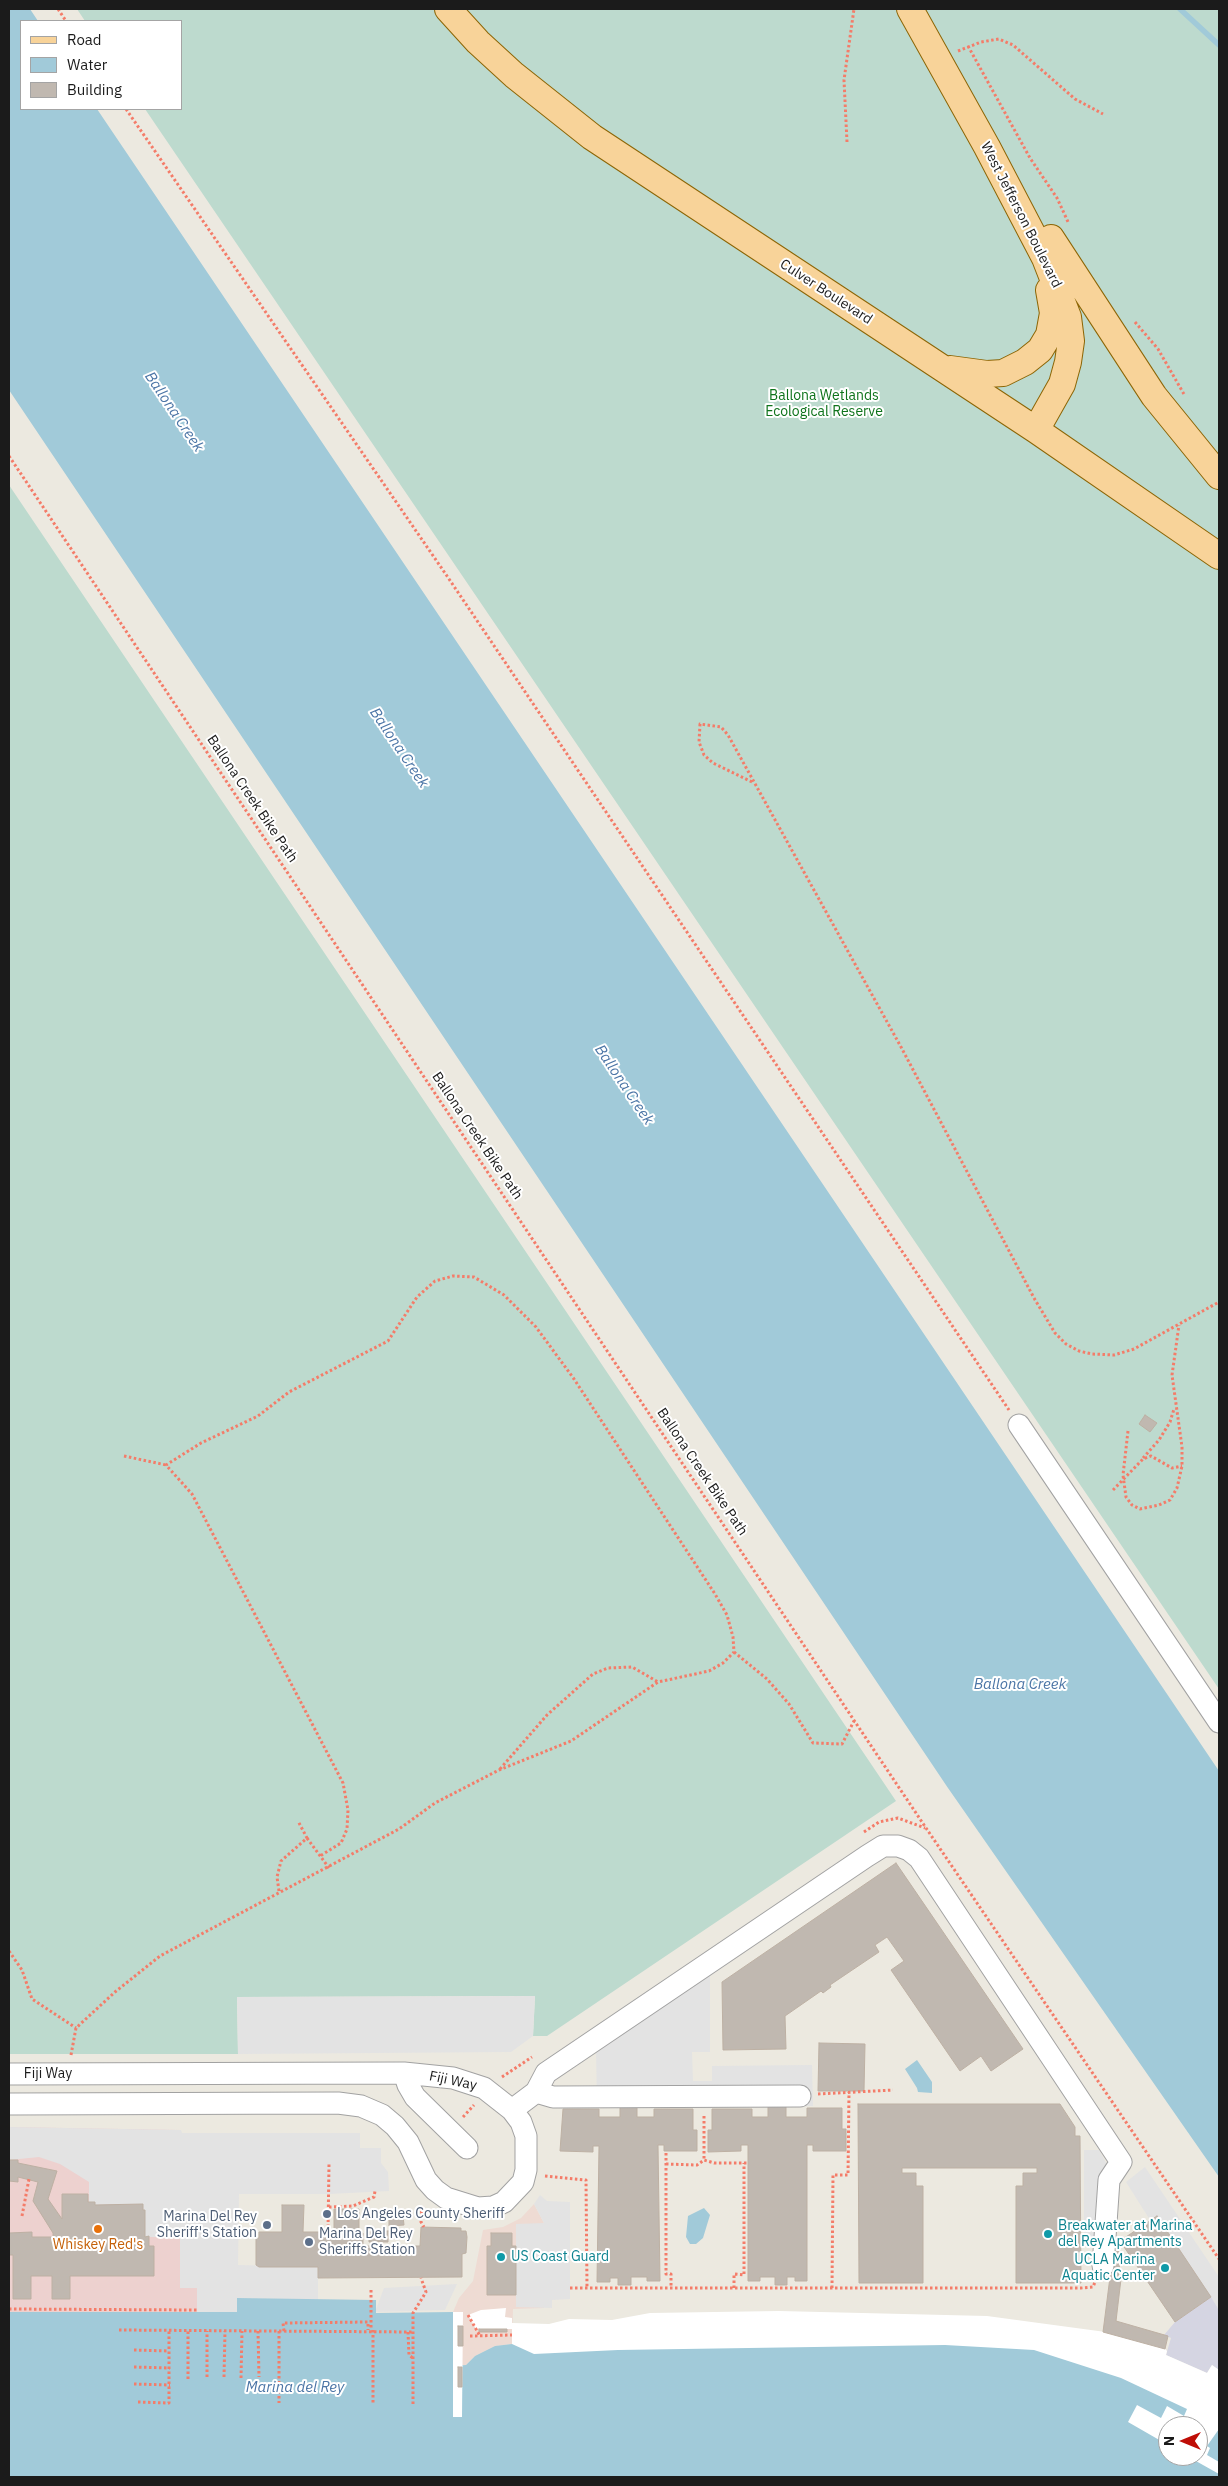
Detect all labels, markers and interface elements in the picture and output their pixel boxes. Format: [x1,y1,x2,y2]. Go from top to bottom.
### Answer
legend [20,20,182,110]
text: Road [67,30,102,49]
text: Water [67,55,107,74]
text: Building [67,80,122,99]
street label: West Jefferson Boulevard [977,139,1065,291]
street label: Culver Boulevard [777,256,875,328]
water label: Ballona Creek [141,369,207,455]
park label: Ballona Wetlands Ecological Reserve [765,388,883,421]
water label: Ballona Creek [366,705,432,791]
street label: Ballona Creek Bike Path [203,732,301,866]
water label: Ballona Creek [591,1042,657,1128]
street label: Ballona Creek Bike Path [428,1069,526,1203]
street label: Ballona Creek Bike Path [653,1405,751,1539]
water label: Ballona Creek [974,1676,1066,1694]
street label: Fiji Way [24,2066,72,2082]
street label: Fiji Way [428,2068,478,2094]
place label: Los Angeles County Sheriff [337,2206,504,2222]
marker: Los Angeles County Sheriff [321,2208,333,2220]
place label: Marina Del Rey Sheriff's Station [157,2209,257,2242]
place label: Breakwater at Marina del Rey Apartments [1058,2218,1192,2250]
marker: Marina Del Rey Sheriff's Station [261,2219,273,2231]
marker: Whiskey Red's [92,2223,104,2235]
place label: Marina Del Rey Sheriffs Station [319,2226,415,2258]
marker: Breakwater at Marina del Rey Apartments [1042,2228,1054,2240]
marker: Marina Del Rey Sheriffs Station [303,2236,315,2248]
place label: Whiskey Red's [53,2237,143,2253]
place label: US Coast Guard [511,2249,609,2265]
marker: US Coast Guard [495,2251,507,2263]
place label: UCLA Marina Aquatic Center [1062,2252,1155,2284]
marker: UCLA Marina Aquatic Center [1159,2262,1171,2274]
water label: Marina del Rey [246,2379,344,2397]
north arrow [1158,2416,1208,2466]
text: N [1160,2436,1178,2446]

